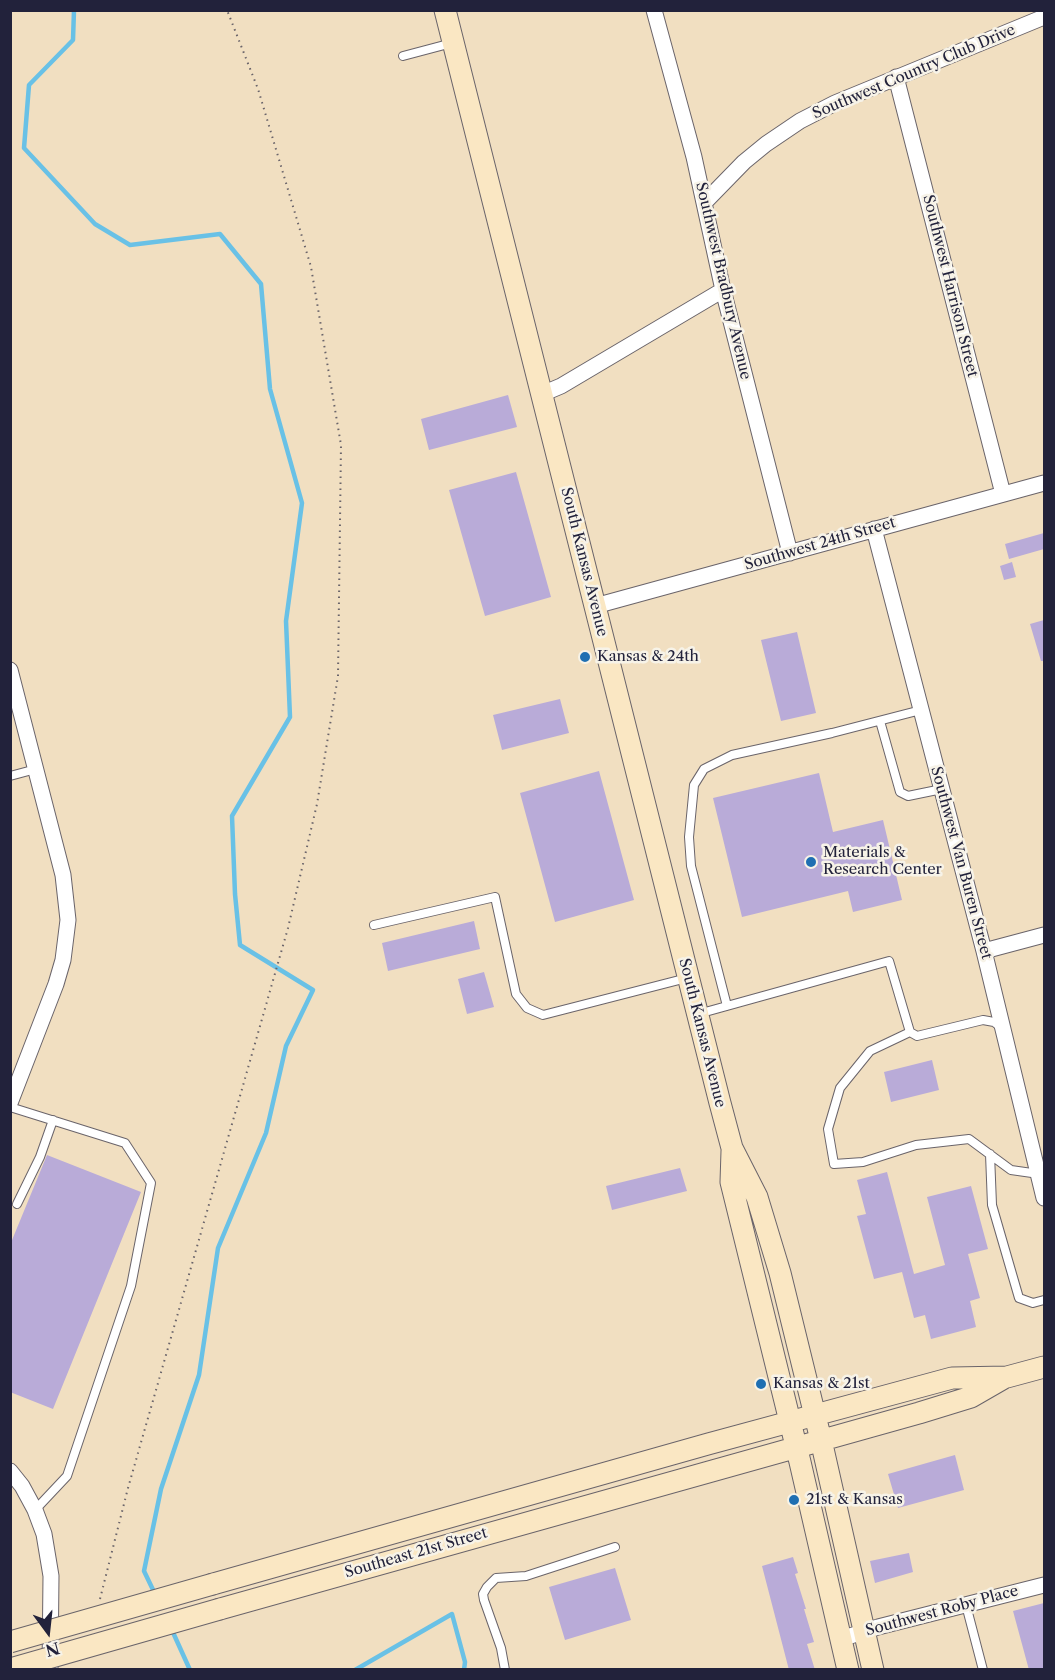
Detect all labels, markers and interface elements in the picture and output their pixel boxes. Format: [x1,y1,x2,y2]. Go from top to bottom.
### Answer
street label: Southwest Country Club Drive [810,21,1018,123]
street label: Southwest Bradbury Avenue [692,181,754,381]
street label: Southwest Harrison Street [919,193,981,379]
street label: South Kansas Avenue [557,485,611,639]
street label: Southwest 24th Street [742,514,898,574]
place label: Kansas & 24th [597,648,699,666]
marker: Kansas & 24th [578,650,592,664]
street label: Southwest Van Buren Street [927,765,995,961]
place label: Materials & Research Center [823,844,942,879]
marker: Materials & Research Center [804,855,818,869]
street label: South Kansas Avenue [675,956,729,1110]
place label: Kansas & 21st [773,1375,870,1393]
marker: Kansas & 21st [754,1377,768,1391]
place label: 21st & Kansas [806,1491,903,1509]
marker: 21st & Kansas [787,1493,801,1507]
street label: Southeast 21st Street [343,1524,489,1582]
street label: Southwest Roby Place [864,1582,1020,1640]
north arrow [18,1602,78,1662]
text: N [43,1638,62,1661]

